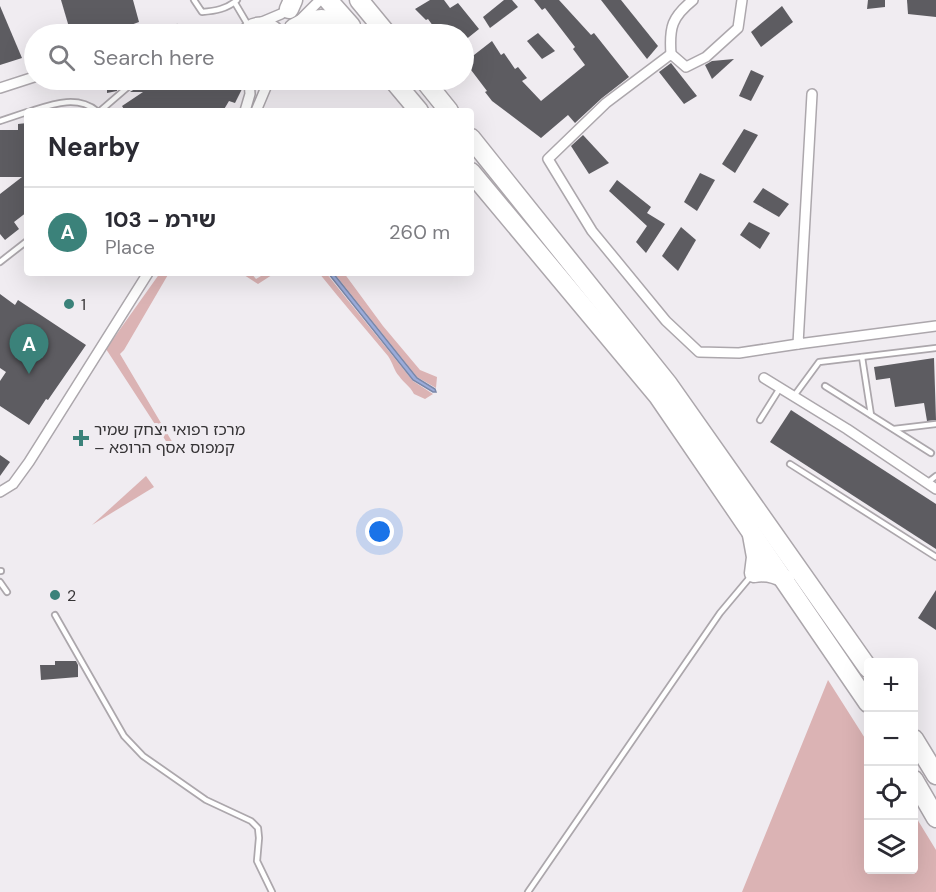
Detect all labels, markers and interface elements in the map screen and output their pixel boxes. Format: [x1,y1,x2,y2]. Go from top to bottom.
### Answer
search box [24,24,474,90]
icon: search [45,41,78,74]
text: Search here [93,43,214,72]
text: Nearby [48,130,140,164]
text: 103 - שירמ [105,205,216,234]
text: A [60,219,75,245]
text: 260 m [389,219,450,245]
text: Place [105,234,155,260]
place label: 1 [81,294,86,315]
marker: 1 [62,297,76,311]
pin: A [9,324,48,374]
place label: מרכז רפואי יצחק שמיר – קמפוס אסף הרופא [94,419,245,458]
marker: מרכז רפואי יצחק שמיר – קמפוס אסף הרופא [72,429,90,447]
your location [365,517,394,546]
place label: 2 [67,585,76,606]
marker: 2 [48,588,62,602]
map controls [864,658,918,874]
button: + [864,658,918,712]
button: − [864,712,918,766]
button: locate [864,766,918,820]
button: layers [864,820,918,874]

